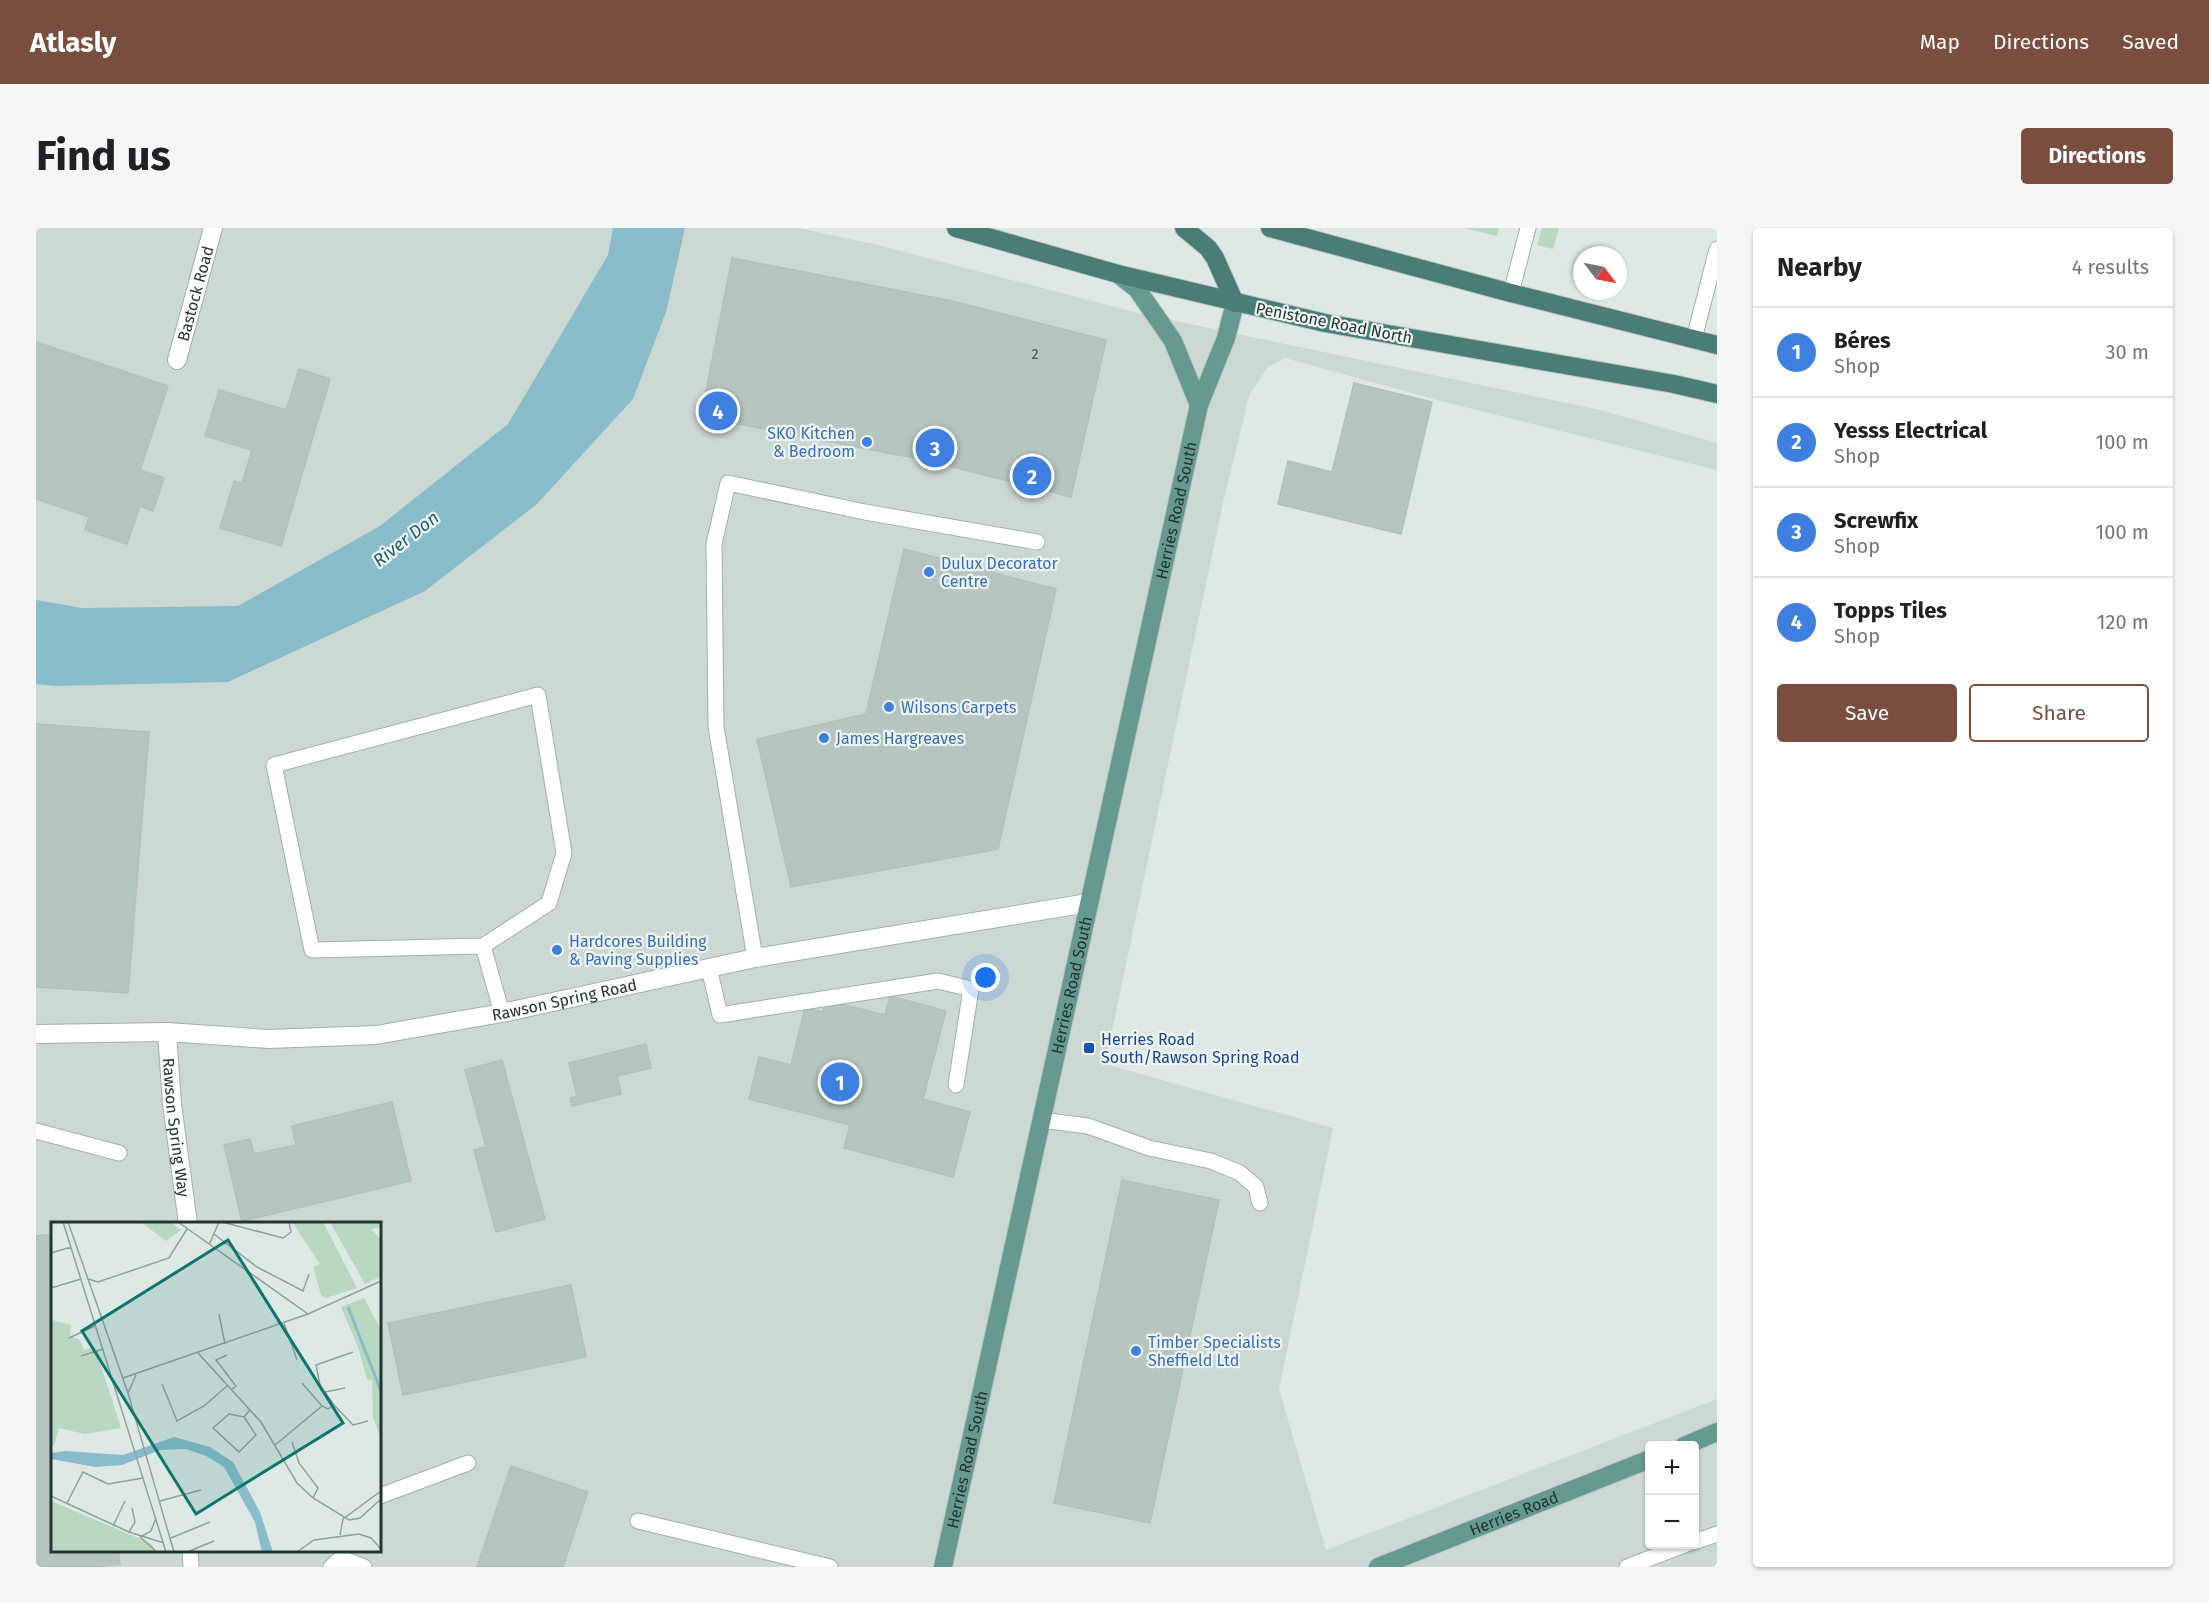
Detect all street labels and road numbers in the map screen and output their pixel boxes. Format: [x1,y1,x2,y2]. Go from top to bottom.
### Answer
street label: Bastock Road [173,244,217,343]
street label: Penistone Road North [1254,299,1414,347]
street label: Herries Road South [1151,440,1200,581]
street label: Herries Road South [1047,914,1096,1056]
street label: Rawson Spring Road [490,974,639,1024]
street label: Rawson Spring Way [159,1057,194,1198]
street label: Herries Road South [942,1389,991,1530]
street label: Herries Road [1467,1487,1561,1539]

